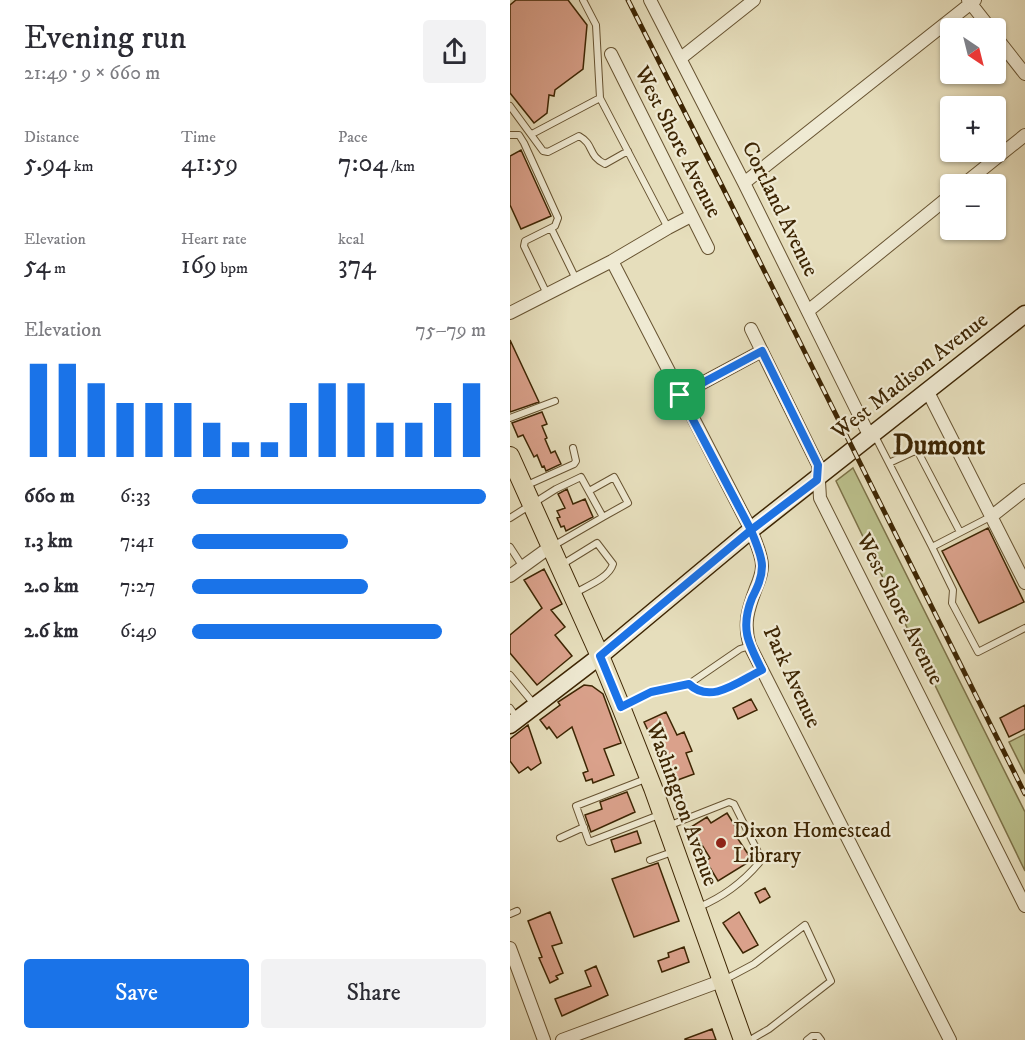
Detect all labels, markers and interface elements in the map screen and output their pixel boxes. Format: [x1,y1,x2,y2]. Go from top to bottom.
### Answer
text: Evening run [24,18,186,59]
north arrow [940,18,1006,84]
map controls [940,18,1006,240]
button: share [423,20,486,83]
text: 21:49 · 9 × 660 m [24,61,160,86]
street label: West Shore Avenue [628,61,728,222]
button: + [940,96,1006,162]
text: Distance [24,127,79,147]
text: Time [181,127,216,147]
text: Pace [338,127,368,147]
street label: Cortland Avenue [736,137,824,281]
text: 5.94 [24,147,70,180]
text: 41:59 [181,147,238,180]
text: 7:04 [338,147,387,180]
text: km [70,156,94,176]
text: /km [387,156,415,176]
button: − [940,174,1006,240]
text: Elevation [24,229,86,249]
text: Heart rate [181,229,247,249]
text: kcal [338,229,364,249]
text: 54 [24,249,51,282]
text: 169 [181,249,217,282]
text: 374 [338,249,376,282]
text: m [51,258,66,278]
text: bpm [217,258,248,278]
street label: West Madison Avenue [826,307,994,446]
text: Elevation [24,318,101,343]
text: 75–79 m [415,318,486,343]
pin [654,369,705,420]
icon: arrive [663,378,696,411]
district label: Dumont [893,428,985,463]
text: 660 m [24,484,75,509]
text: 6:33 [120,484,151,509]
street label: West Shore Avenue [850,528,950,689]
text: 1.3 km [24,529,73,554]
text: 7:41 [120,529,155,554]
text: 2.0 km [24,574,79,599]
text: 7:27 [120,574,156,599]
text: 2.6 km [24,619,79,644]
text: 6:49 [120,619,157,644]
street label: Park Avenue [757,622,827,732]
street label: Washington Avenue [639,717,724,890]
place label: Dixon Homestead Library [733,817,891,869]
marker: Dixon Homestead Library [714,836,728,850]
button: Save [24,959,249,1028]
button: Share [261,959,486,1028]

